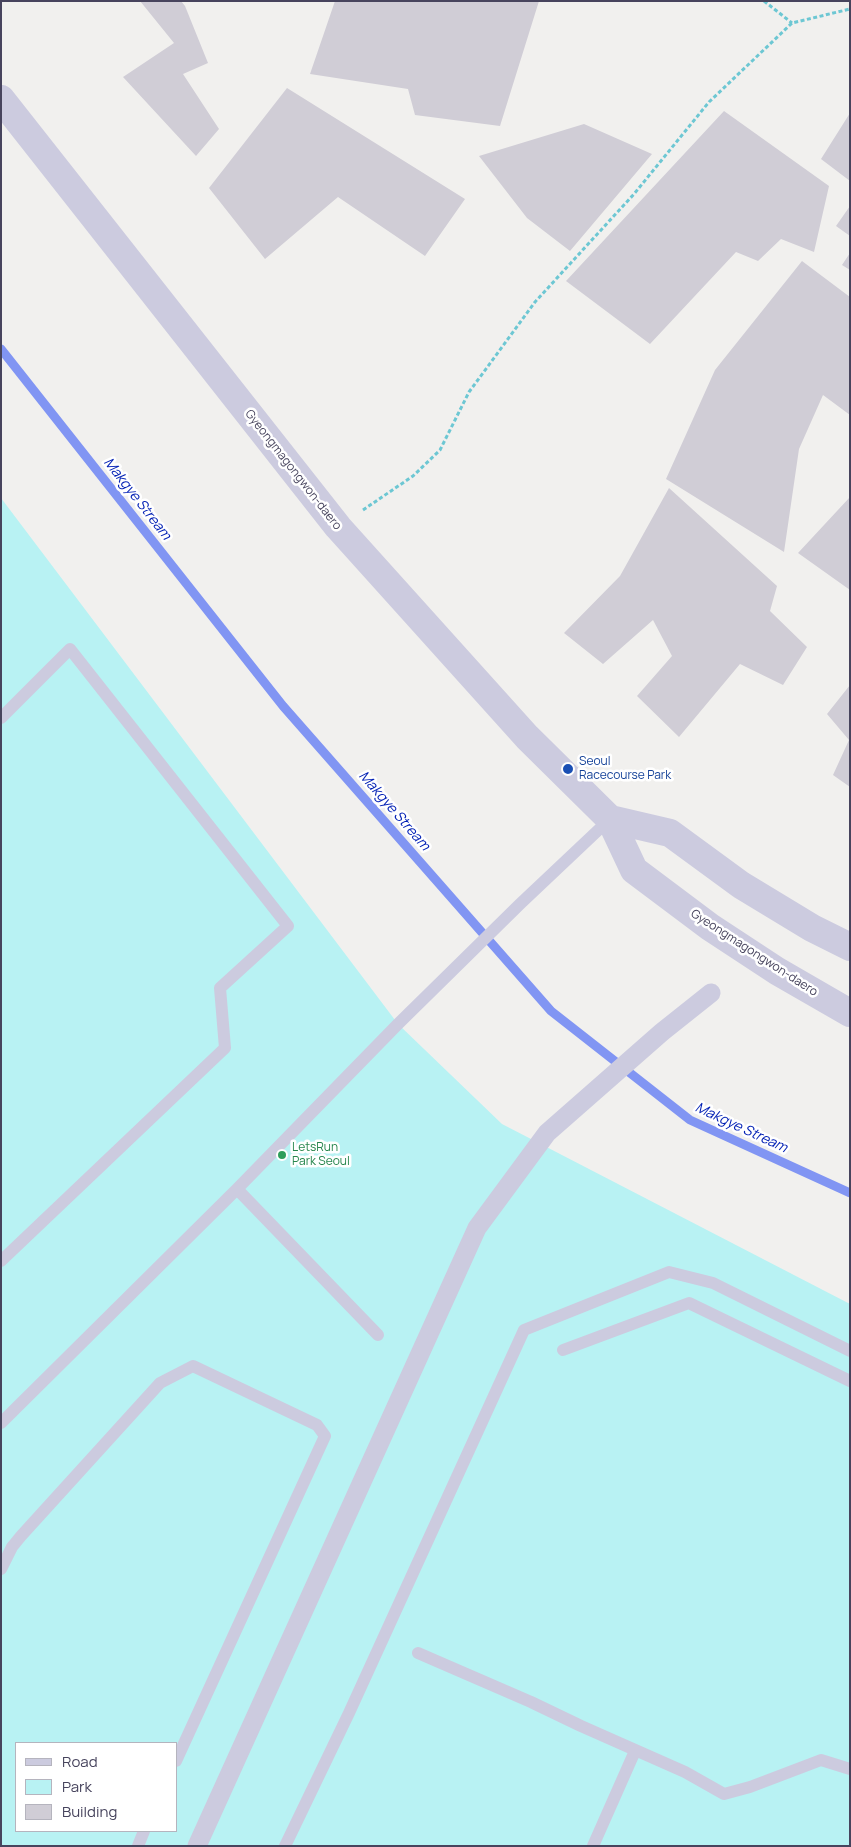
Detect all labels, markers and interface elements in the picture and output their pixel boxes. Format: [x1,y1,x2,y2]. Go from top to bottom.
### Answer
street label: Gyeongmagongwon-daero [242,407,344,533]
water label: Makgye Stream [100,455,174,543]
place label: Seoul Racecourse Park [579,755,671,783]
marker: Seoul Racecourse Park [561,762,575,776]
water label: Makgye Stream [355,768,433,854]
street label: Gyeongmagongwon-daero [688,907,820,999]
water label: Makgye Stream [692,1099,790,1157]
place label: LetsRun Park Seoul [292,1141,350,1169]
marker: LetsRun Park Seoul [276,1149,288,1161]
legend [15,1742,178,1832]
text: Road [62,1751,98,1772]
text: Park [62,1776,92,1797]
text: Building [62,1801,117,1822]

